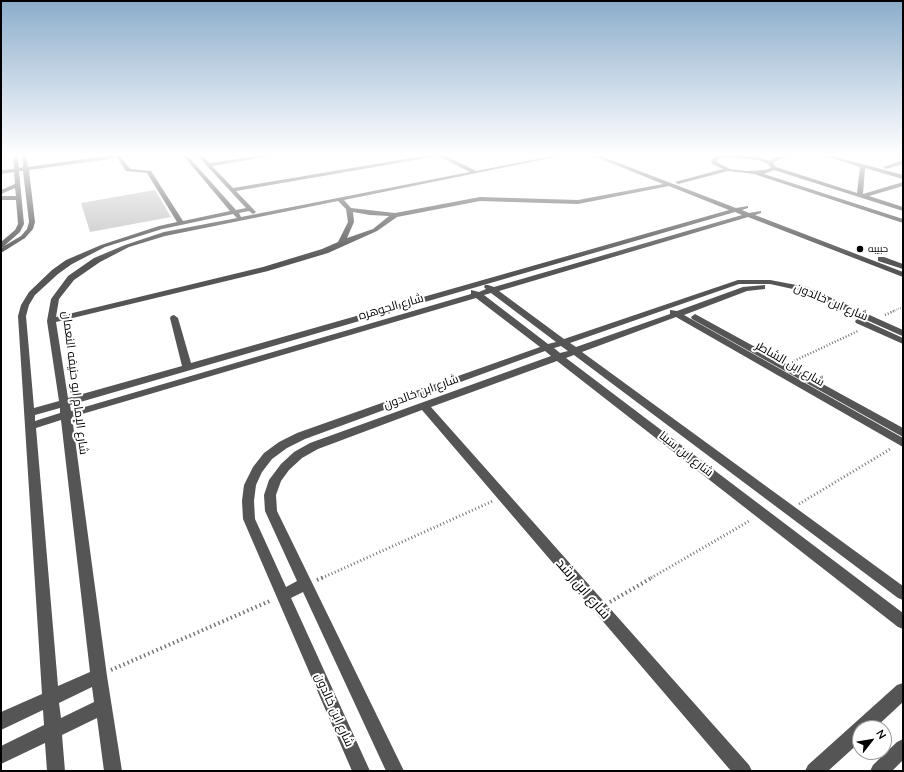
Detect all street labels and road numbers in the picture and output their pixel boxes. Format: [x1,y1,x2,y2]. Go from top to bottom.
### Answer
street label: شارع ابن خالدون [792,280,870,324]
street label: شارع الجوهره [357,291,425,323]
street label: شارع الإمام ابو حنيفه النعمان [59,310,91,456]
street label: شارع ابن الشاطر [753,338,827,390]
street label: شارع ابن خالدون [382,372,460,412]
street label: شارع ابن سينا [656,428,716,480]
street label: شارع ابن رشد [552,555,614,623]
street label: شارع ابن خالدون [311,671,357,749]

